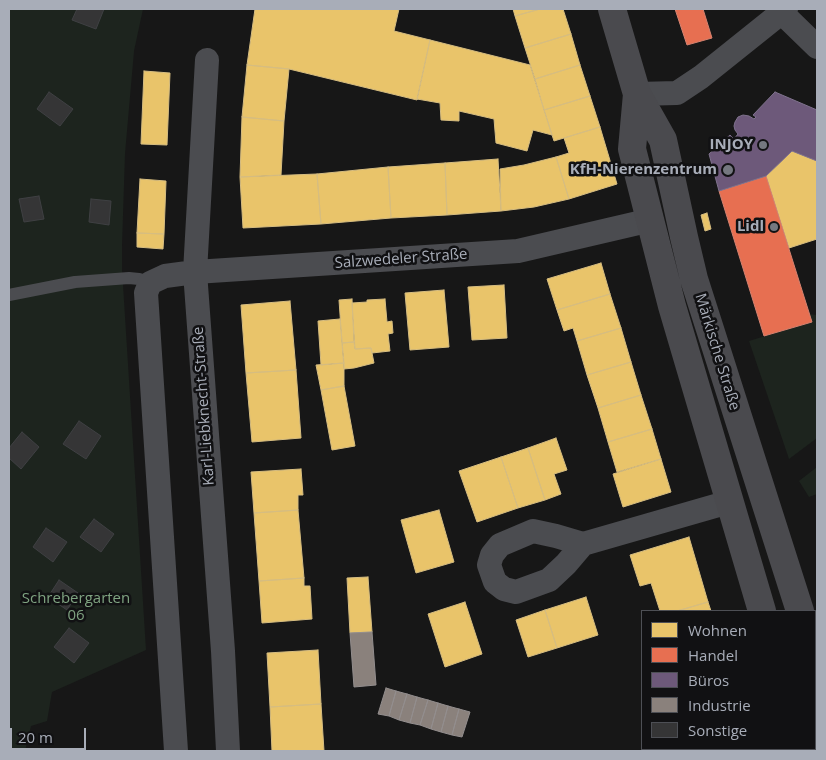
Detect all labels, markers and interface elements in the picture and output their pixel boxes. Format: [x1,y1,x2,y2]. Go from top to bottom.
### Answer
place label: INJOY [710,136,753,154]
marker: INJOY [757,139,769,151]
place label: KfH-Nierenzentrum [570,161,717,179]
marker: KfH-Nierenzentrum [721,163,735,177]
place label: Lidl [737,218,764,236]
marker: Lidl [768,221,780,233]
street label: Salzwedeler Straße [334,245,468,273]
street label: Märkische Straße [691,291,743,413]
street label: Karl-Liebknecht-Straße [189,326,219,486]
park label: Schrebergarten 06 [22,590,130,625]
legend [641,610,816,750]
text: Wohnen [688,620,747,640]
text: Handel [688,645,738,665]
text: Büros [688,670,729,690]
text: Industrie [688,695,751,715]
scale bar [12,718,89,750]
text: Sonstige [688,720,747,740]
text: 20 m [18,727,53,747]

